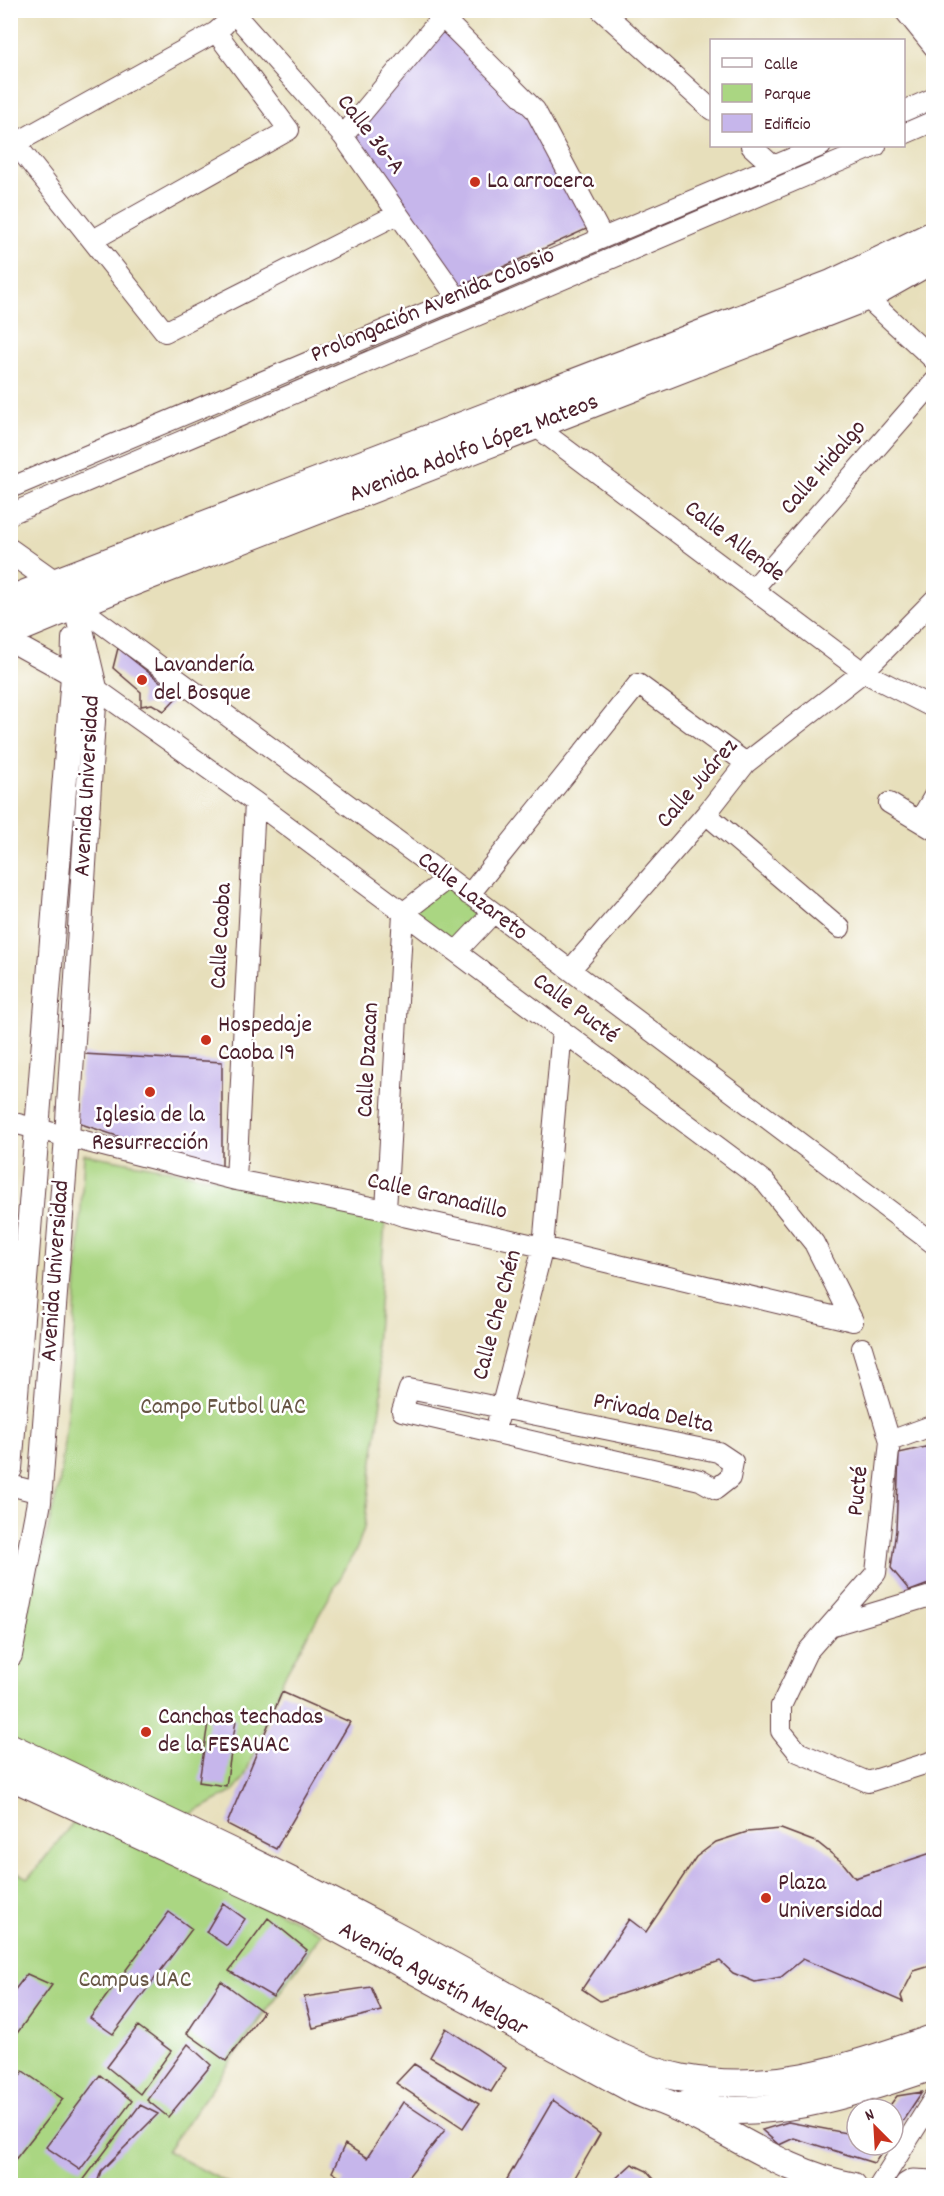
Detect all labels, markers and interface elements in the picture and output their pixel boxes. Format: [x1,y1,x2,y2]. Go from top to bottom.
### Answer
legend [710,39,905,147]
text: Calle [764,53,798,78]
text: Parque [764,83,811,108]
street label: Calle 36-A [328,87,412,183]
text: Edificio [764,113,811,138]
place label: La arrocera [487,165,594,199]
marker: La arrocera [468,175,482,189]
street label: Prolongación Avenida Colosio [306,239,560,373]
street label: Avenida Adolfo López Mateos [344,386,604,512]
street label: Calle Hidalgo [773,413,875,523]
street label: Calle Allende [676,493,792,591]
place label: Lavandería del Bosque [154,649,255,711]
marker: Lavandería del Bosque [135,673,149,687]
street label: Avenida Universidad [66,694,110,878]
street label: Calle Juárez [649,731,747,837]
street label: Calle Lazareto [409,844,535,950]
street label: Calle Caoba [202,881,242,990]
street label: Calle Pucté [525,965,625,1053]
street label: Calle Dzacan [349,1002,389,1118]
place label: Hospedaje Caoba 19 [218,1009,312,1071]
marker: Hospedaje Caoba 19 [199,1033,213,1047]
marker: Iglesia de la Resurrección [143,1085,157,1099]
place label: Iglesia de la Resurrección [92,1099,208,1161]
street label: Calle Granadillo [364,1164,510,1230]
street label: Avenida Universidad [33,1179,79,1363]
street label: Calle Che Chén [464,1246,532,1384]
street label: Privada Delta [590,1385,717,1443]
park label: Campo Futbol UAC [140,1391,306,1425]
street label: Pucté [839,1464,879,1518]
place label: Canchas techadas de la FESAUAC [158,1701,324,1763]
marker: Canchas techadas de la FESAUAC [139,1725,153,1739]
place label: Plaza Universidad [778,1867,883,1929]
marker: Plaza Universidad [759,1891,773,1905]
street label: Avenida Agustín Melgar [332,1914,534,2046]
park label: Campus UAC [78,1964,192,1998]
north arrow [845,2097,905,2157]
text: N [862,2103,878,2128]

